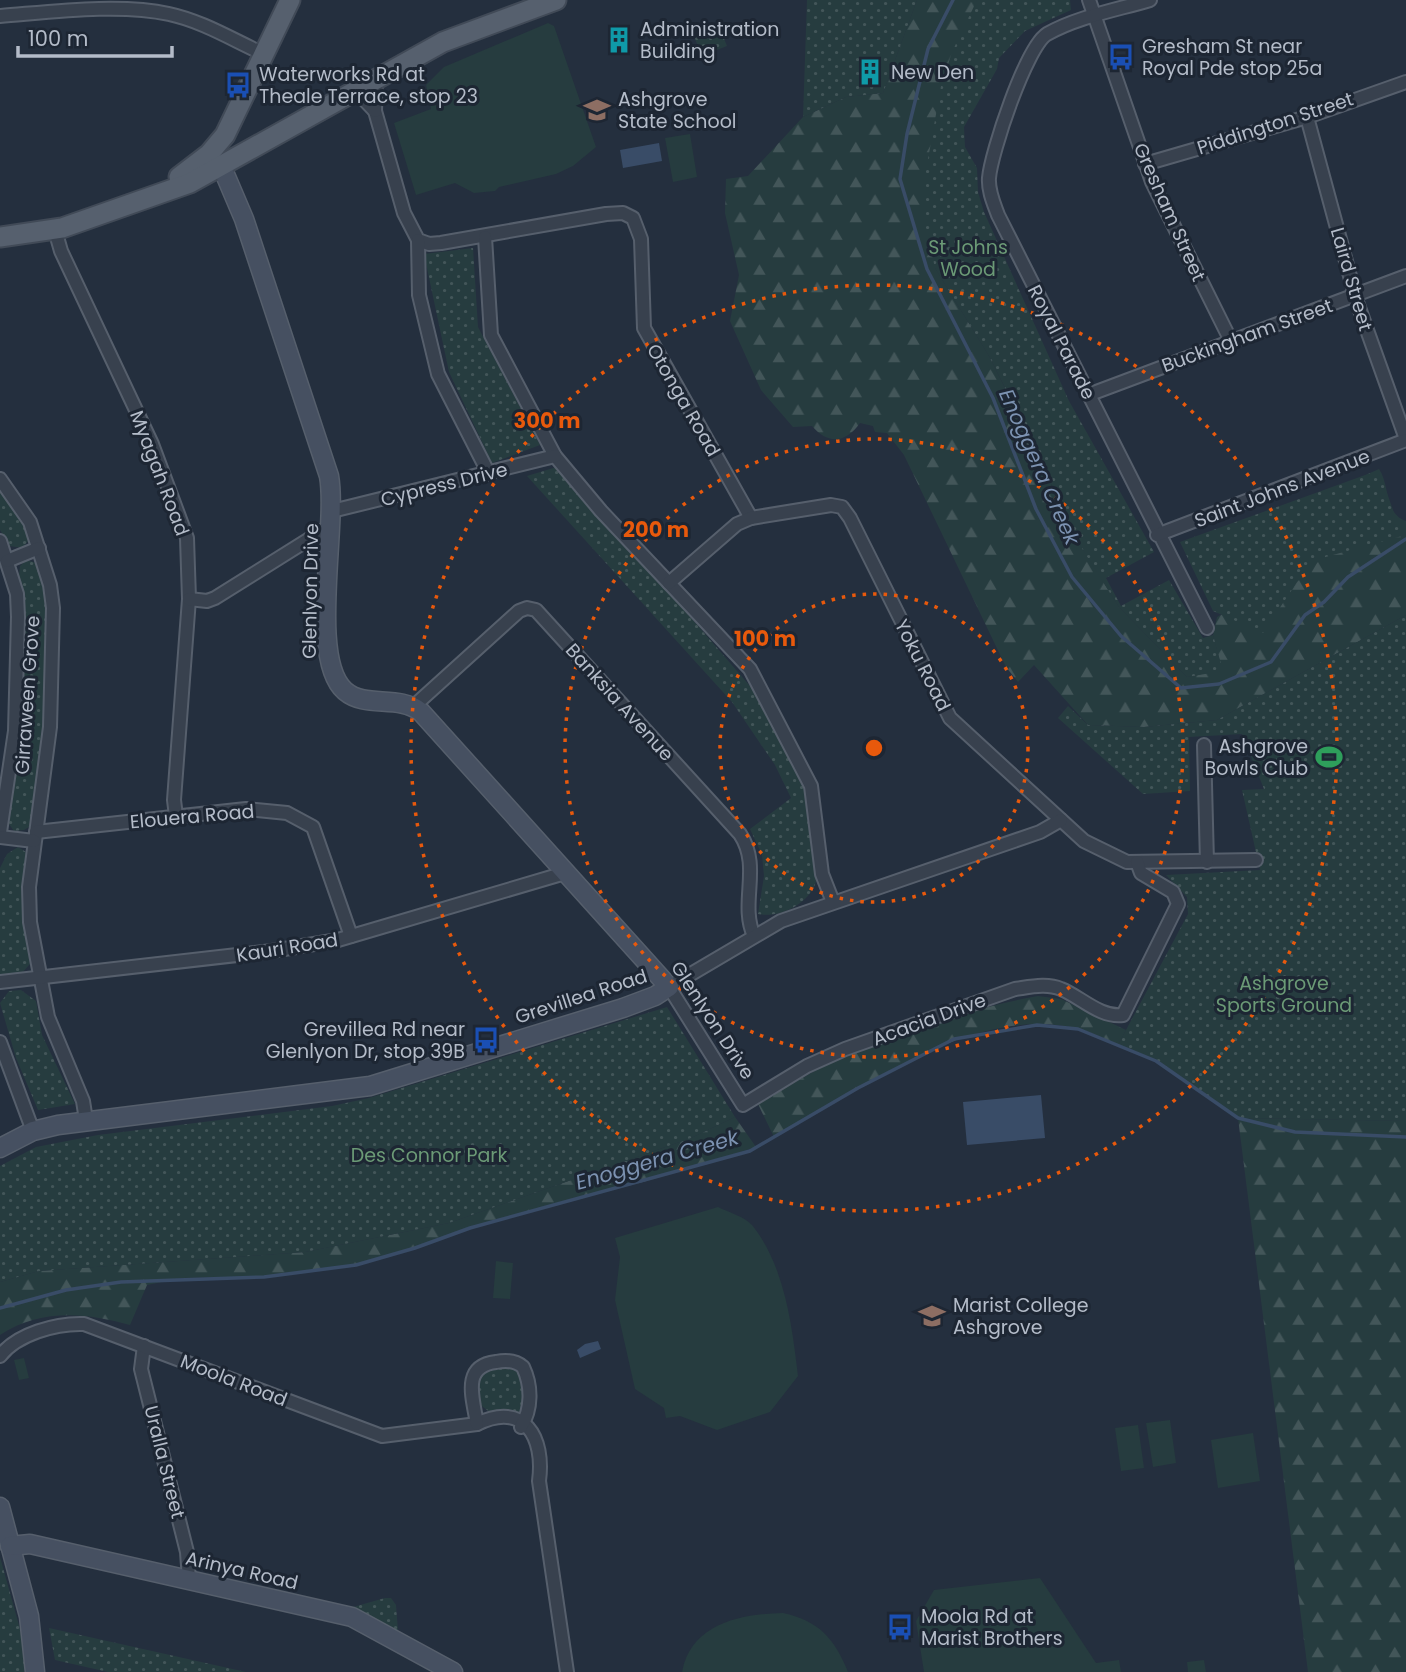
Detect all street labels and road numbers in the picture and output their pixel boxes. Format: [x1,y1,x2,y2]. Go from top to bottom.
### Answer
street label: Piddington Street [1193,85,1357,161]
street label: Gresham Street [1127,139,1212,286]
street label: Laird Street [1324,224,1379,334]
street label: Royal Parade [1021,280,1102,404]
street label: Buckingham Street [1158,292,1336,379]
street label: Otonga Road [640,339,727,462]
street label: Myagah Road [123,407,196,540]
street label: Saint Johns Avenue [1191,443,1374,534]
street label: Cypress Drive [378,456,510,513]
street label: Glenlyon Drive [296,523,325,659]
street label: Girraween Grove [8,615,47,775]
street label: Yoku Road [888,615,957,716]
street label: Banksia Avenue [559,637,680,767]
street label: Elouera Road [129,798,255,835]
street label: Kauri Road [234,926,340,969]
street label: Glenlyon Drive [664,956,761,1085]
street label: Grevillea Road [512,962,651,1031]
street label: Acacia Drive [869,986,990,1052]
street label: Moola Road [176,1348,291,1413]
street label: Uralla Street [137,1403,192,1522]
street label: Arinya Road [183,1544,301,1597]

